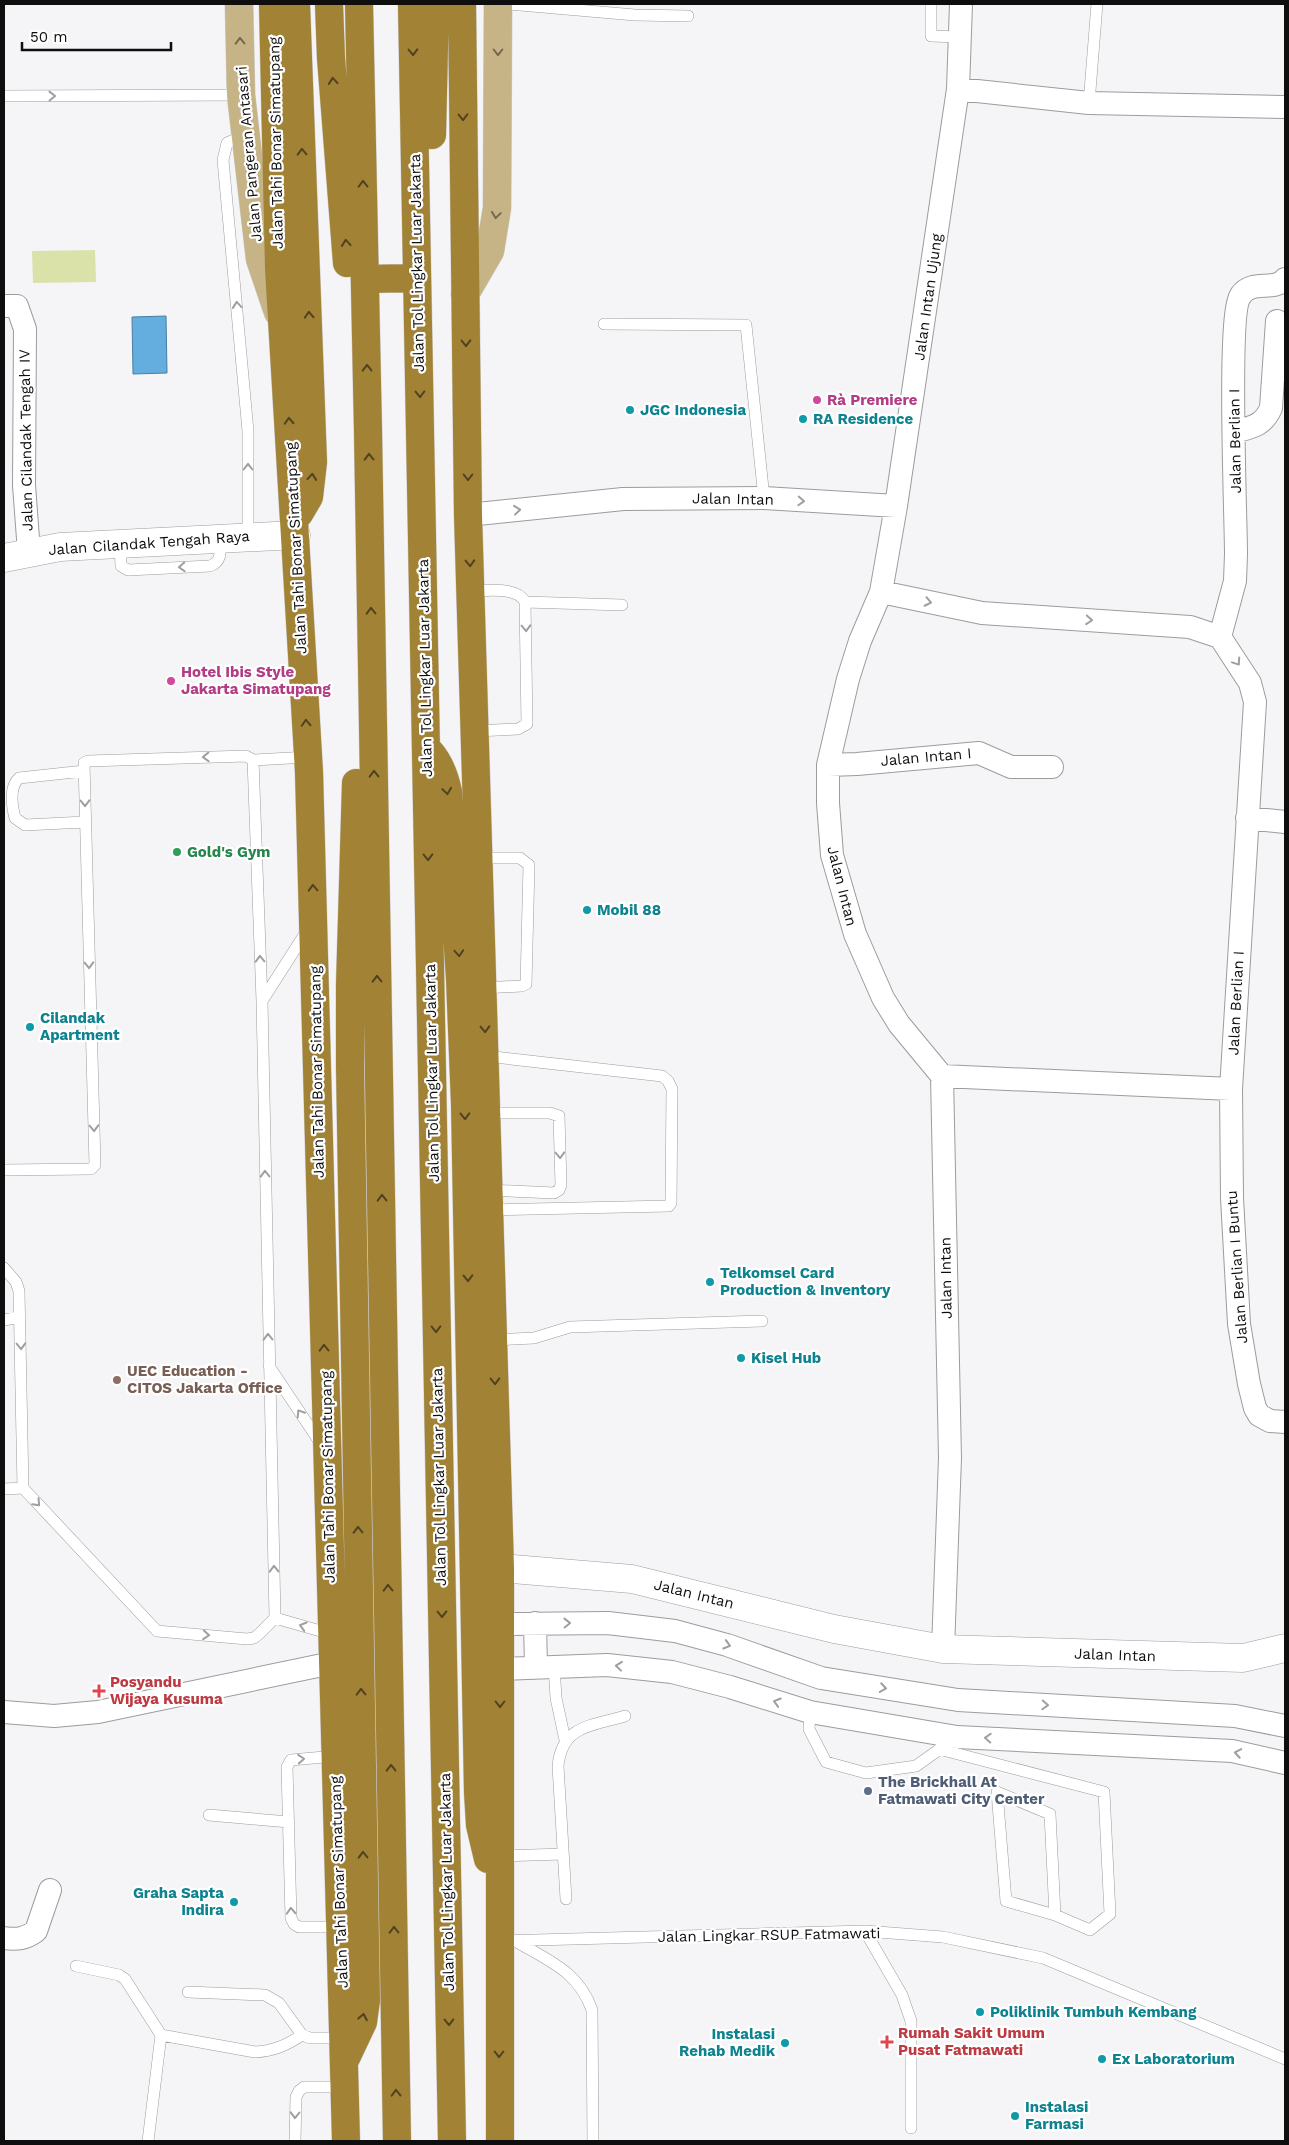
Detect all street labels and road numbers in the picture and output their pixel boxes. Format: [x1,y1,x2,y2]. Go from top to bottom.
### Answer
street label: Jalan Tahi Bonar Simatupang [265,37,287,249]
street label: Jalan Pangeran Antasari [232,65,266,243]
street label: Jalan Tol Lingkar Luar Jakarta [406,153,428,372]
street label: Jalan Intan Ujung [910,232,946,362]
street label: Jalan Cilandak Tengah IV [15,349,37,531]
street label: Jalan Berlian I [1225,389,1245,493]
street label: Jalan Tahi Bonar Simatupang [281,441,311,655]
street label: Jalan Intan [692,489,774,509]
street label: Jalan Cilandak Tengah Raya [48,527,251,559]
street label: Jalan Tol Lingkar Luar Jakarta [414,558,436,777]
street label: Jalan Intan I [880,744,972,770]
street label: Jalan Intan [823,844,861,928]
street label: Jalan Berlian I [1224,950,1248,1056]
street label: Jalan Tol Lingkar Luar Jakarta [421,963,443,1182]
street label: Jalan Tahi Bonar Simatupang [306,966,328,1178]
street label: Jalan Berlian I Buntu [1223,1190,1251,1344]
street label: Jalan Intan [936,1237,956,1319]
street label: Jalan Tol Lingkar Luar Jakarta [428,1367,450,1586]
street label: Jalan Tahi Bonar Simatupang [317,1371,339,1583]
street label: Jalan Intan [652,1575,736,1613]
street label: Jalan Intan [1074,1645,1156,1665]
street label: Jalan Tol Lingkar Luar Jakarta [436,1772,458,1991]
street label: Jalan Tahi Bonar Simatupang [326,1776,352,1988]
street label: Jalan Lingkar RSUP Fatmawati [658,1924,880,1946]

